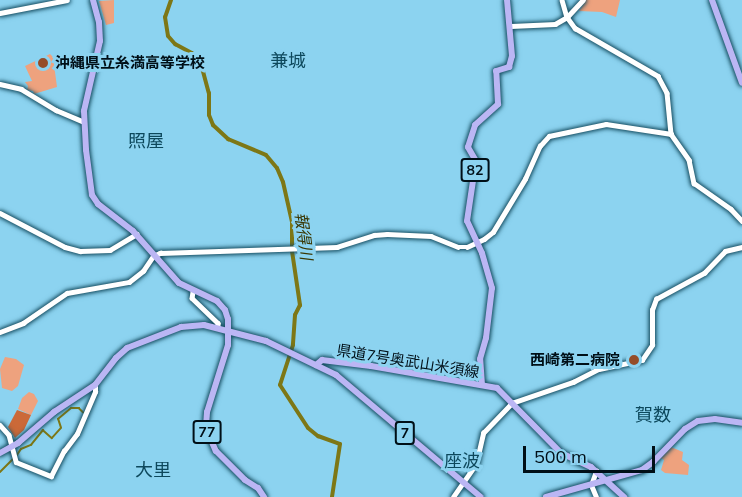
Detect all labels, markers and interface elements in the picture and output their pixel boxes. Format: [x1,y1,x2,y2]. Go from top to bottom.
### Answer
district label: 兼城 [270,50,306,72]
place label: 沖縄県立糸満高等学校 [55,54,205,72]
marker: 沖縄県立糸満高等学校 [36,56,50,70]
district label: 照屋 [128,130,164,152]
road number: 82 [460,159,490,181]
water label: 報得川 [292,211,316,261]
street label: 県道7号奥武山米須線 [335,341,481,381]
place label: 西崎第二病院 [530,351,620,369]
marker: 西崎第二病院 [625,351,643,369]
district label: 賀数 [635,404,671,426]
road number: 77 [192,421,222,443]
road number: 7 [394,422,416,444]
scale bar [526,434,658,472]
text: 500 m [534,445,587,468]
district label: 座波 [444,450,480,472]
district label: 大里 [135,459,171,481]

